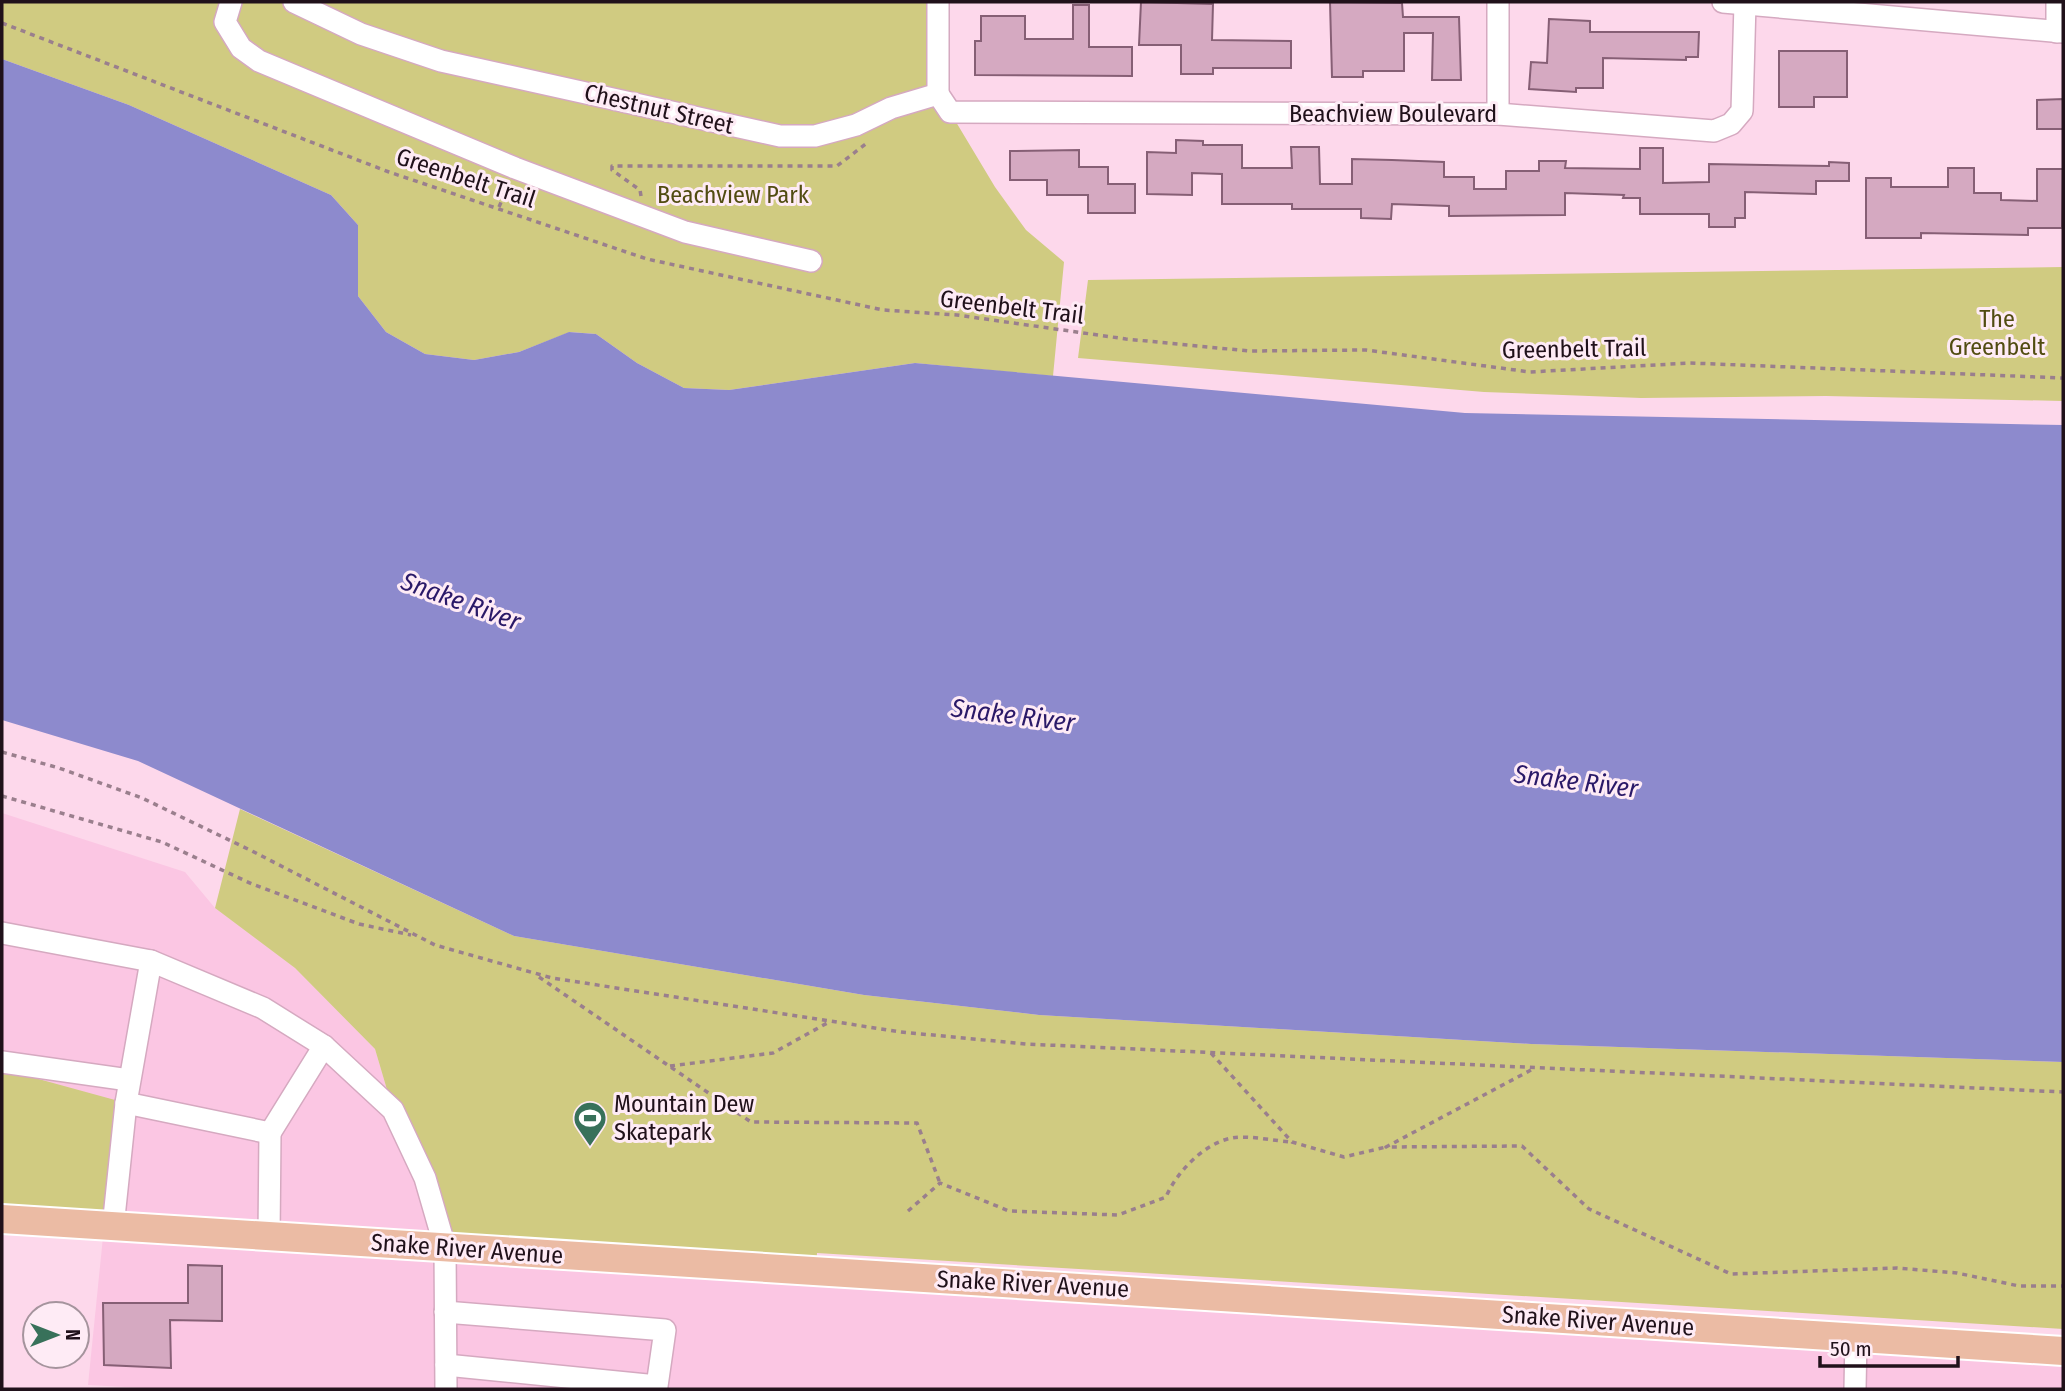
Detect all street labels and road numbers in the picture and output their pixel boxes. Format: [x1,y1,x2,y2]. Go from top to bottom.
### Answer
street label: Chestnut Street [582,78,736,140]
street label: Beachview Boulevard [1289,100,1497,128]
street label: Greenbelt Trail [393,142,539,214]
street label: Greenbelt Trail [939,284,1085,330]
street label: Greenbelt Trail [1502,334,1646,364]
street label: Snake River Avenue [370,1228,564,1270]
street label: Snake River Avenue [936,1265,1130,1303]
street label: Snake River Avenue [1501,1300,1695,1342]

